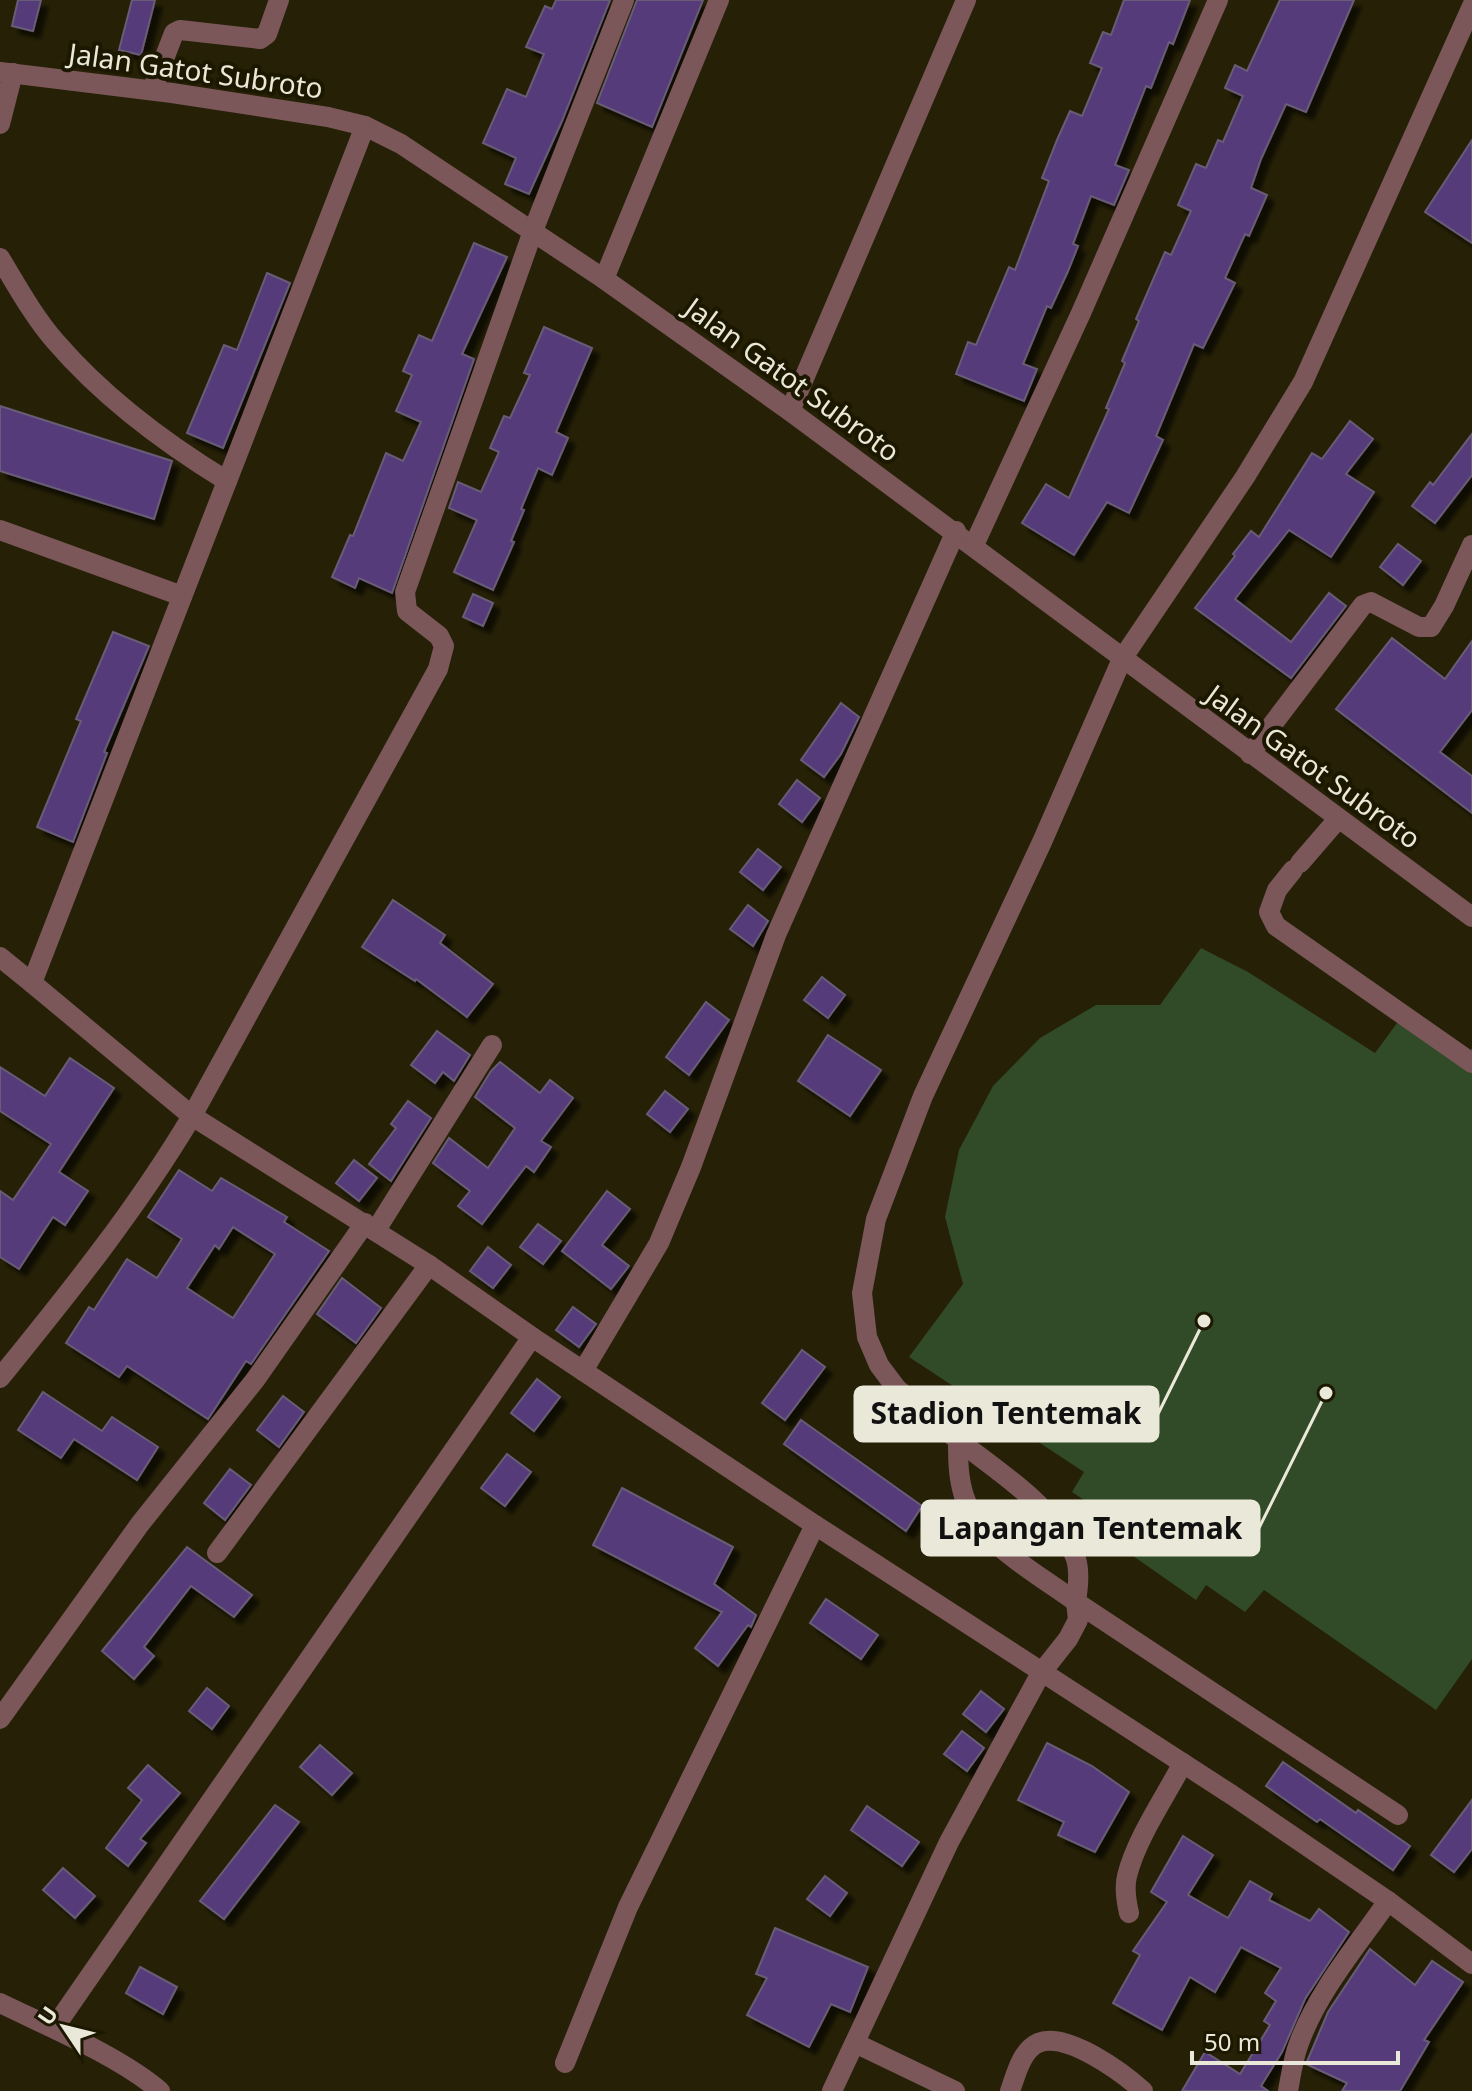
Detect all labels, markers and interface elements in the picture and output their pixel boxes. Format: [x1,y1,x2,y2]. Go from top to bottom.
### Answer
street label: Jalan Gatot Subroto [63,33,326,107]
street label: Jalan Gatot Subroto [676,287,908,470]
street label: Jalan Gatot Subroto [1197,674,1429,857]
callout: Stadion Tentemak [855,1387,1158,1441]
text: Stadion Tentemak [871,1392,1142,1433]
callout: Lapangan Tentemak [922,1501,1259,1555]
text: Lapangan Tentemak [938,1507,1243,1548]
north arrow [24,1987,104,2067]
text: U [30,2000,64,2030]
scale bar [1192,2015,1398,2065]
text: 50 m [1204,2025,1260,2058]

